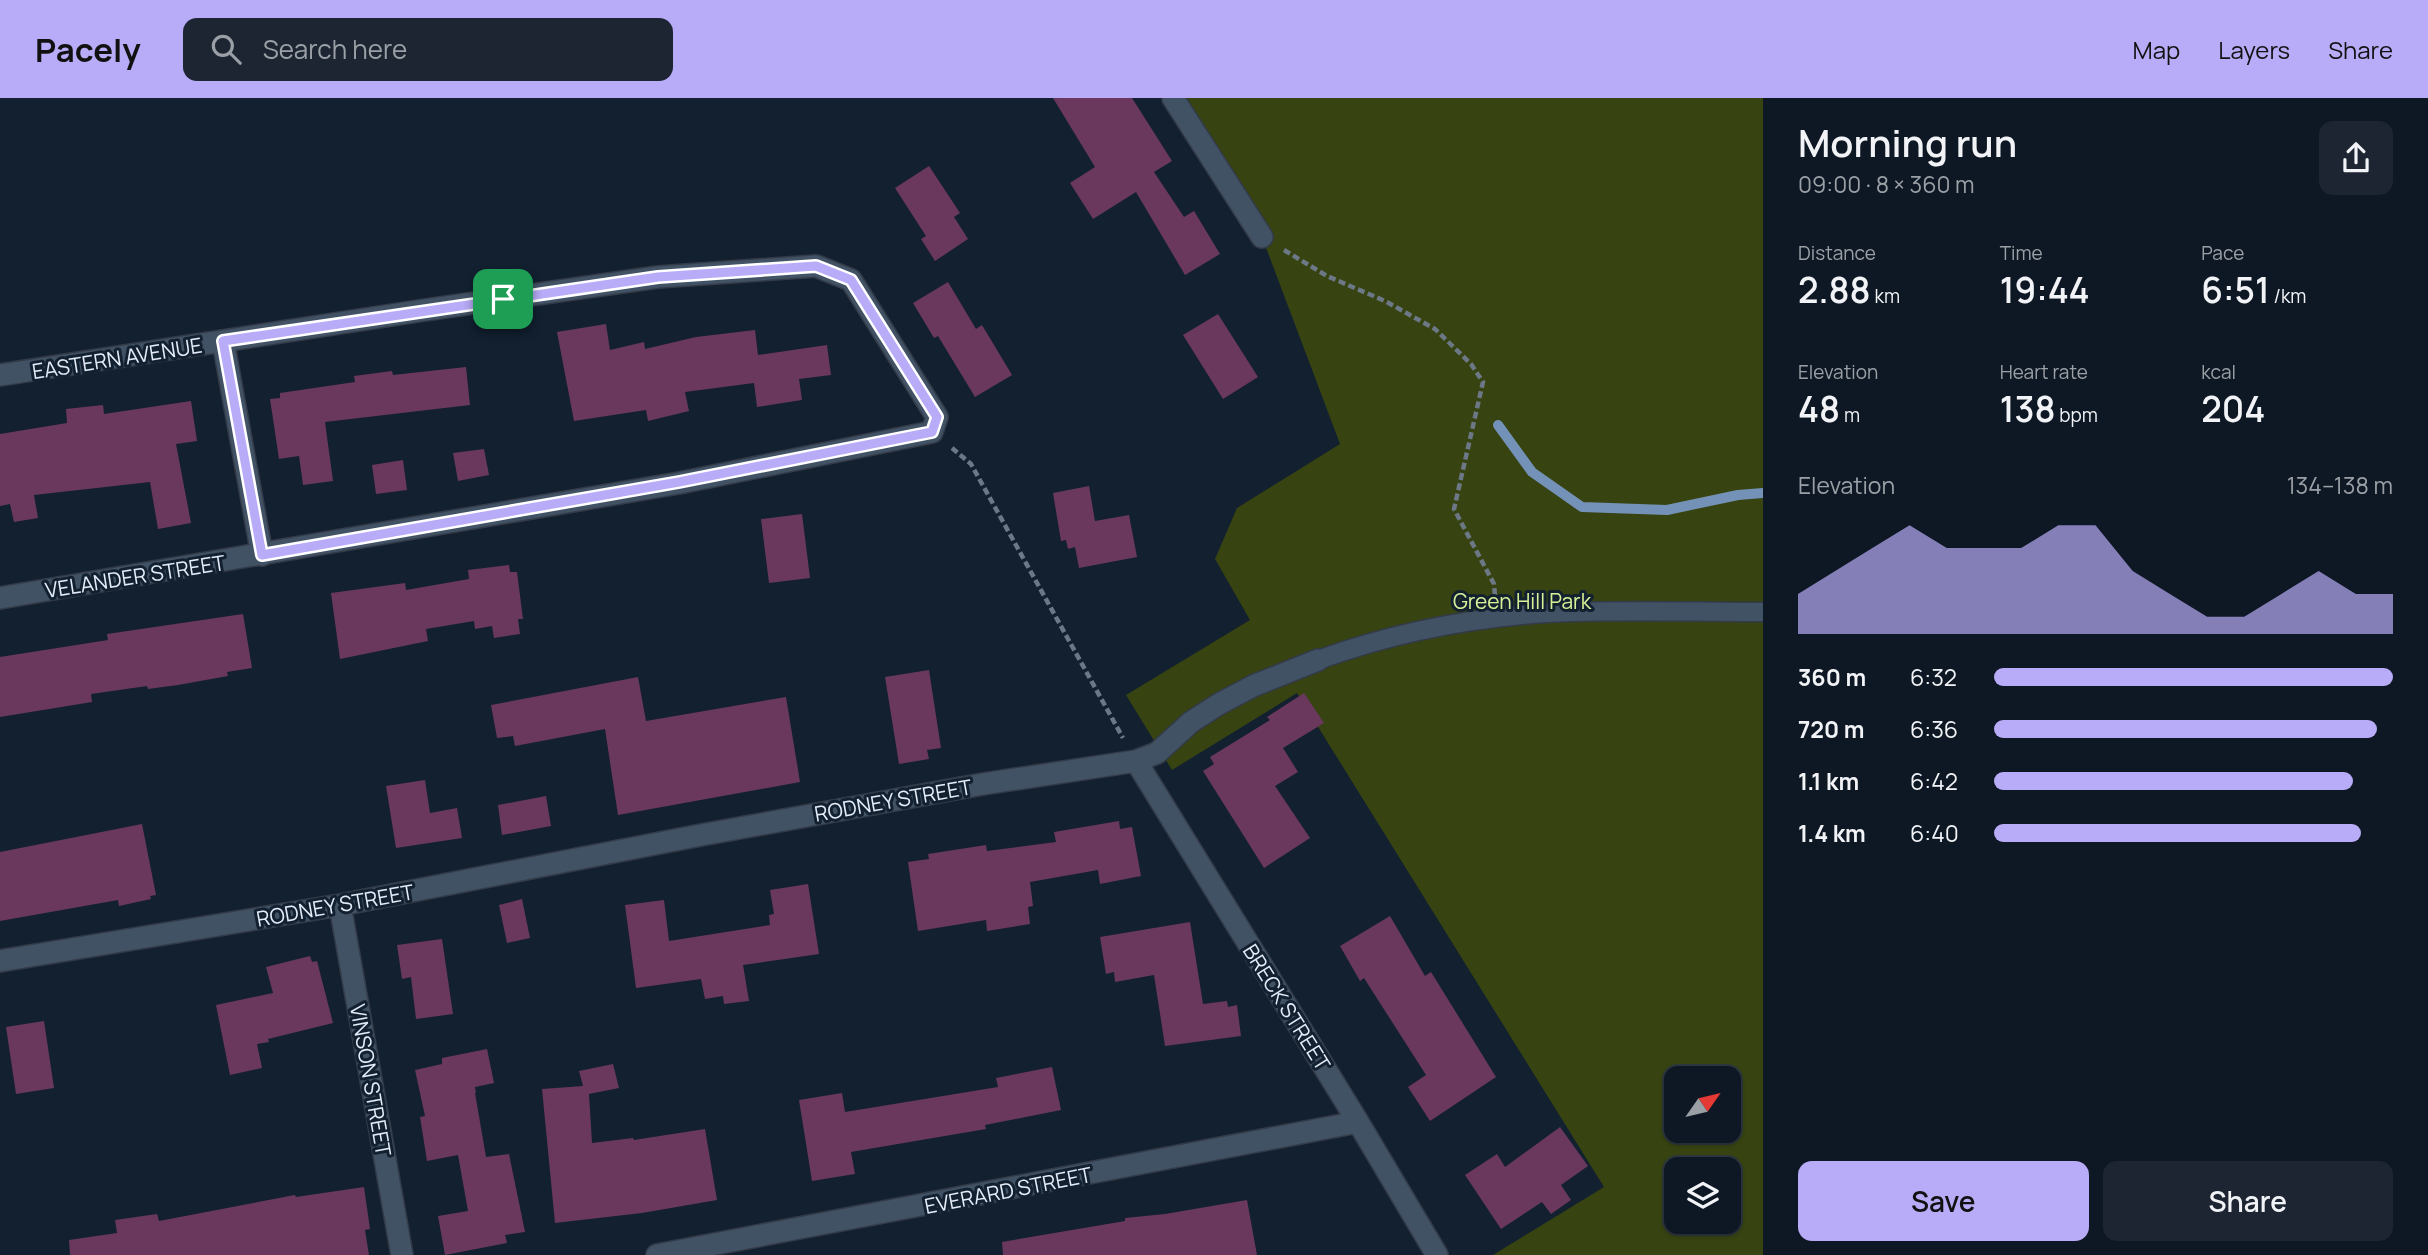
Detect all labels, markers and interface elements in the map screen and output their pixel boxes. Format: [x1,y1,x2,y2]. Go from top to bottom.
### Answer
search box [183,18,673,81]
text: Pacely [35,27,141,72]
icon: search [207,30,245,68]
text: Search here [263,31,407,67]
text: Map [2133,33,2180,66]
text: Layers [2218,33,2290,66]
text: Share [2328,33,2393,66]
text: Morning run [1798,116,2017,168]
button: share [2319,121,2393,195]
text: 09:00 · 8 × 360 m [1798,168,1975,200]
text: Distance [1798,240,1876,266]
text: Time [2000,240,2043,266]
text: Pace [2201,240,2244,266]
text: 2.88 [1798,266,1871,314]
text: 19:44 [2000,266,2090,314]
text: 6:51 [2201,266,2270,314]
pin [473,269,533,329]
icon: arrive [484,280,522,318]
text: km [1871,283,1900,309]
text: /km [2270,283,2306,309]
street label: EASTERN AVENUE [30,331,204,385]
text: Elevation [1798,359,1878,385]
text: Heart rate [2000,359,2088,385]
text: kcal [2201,359,2236,385]
text: 48 [1798,385,1840,433]
text: 138 [2000,385,2056,433]
text: 204 [2201,385,2265,433]
text: m [1840,402,1860,428]
text: bpm [2056,402,2098,428]
text: Elevation [1798,469,1895,501]
text: 134–138 m [2287,469,2393,501]
street label: VELANDER STREET [43,548,227,604]
park label: Green Hill Park [1453,587,1592,615]
text: 360 m [1798,661,1866,693]
text: 6:32 [1910,661,1957,693]
text: 720 m [1798,713,1864,745]
text: 6:36 [1910,713,1958,745]
text: 1.1 km [1798,765,1859,797]
text: 6:42 [1910,765,1958,797]
street label: RODNEY STREET [812,772,974,828]
text: 1.4 km [1798,817,1866,849]
text: 6:40 [1910,817,1959,849]
street label: RODNEY STREET [254,877,416,933]
street label: BRECK STREET [1237,939,1337,1076]
street label: VINSON STREET [344,1002,398,1159]
north arrow [1664,1066,1741,1143]
map controls [1664,1066,1741,1234]
button: layers [1664,1157,1741,1234]
street label: EVERARD STREET [922,1160,1095,1220]
button: Save [1798,1161,2089,1241]
button: Share [2103,1161,2393,1241]

